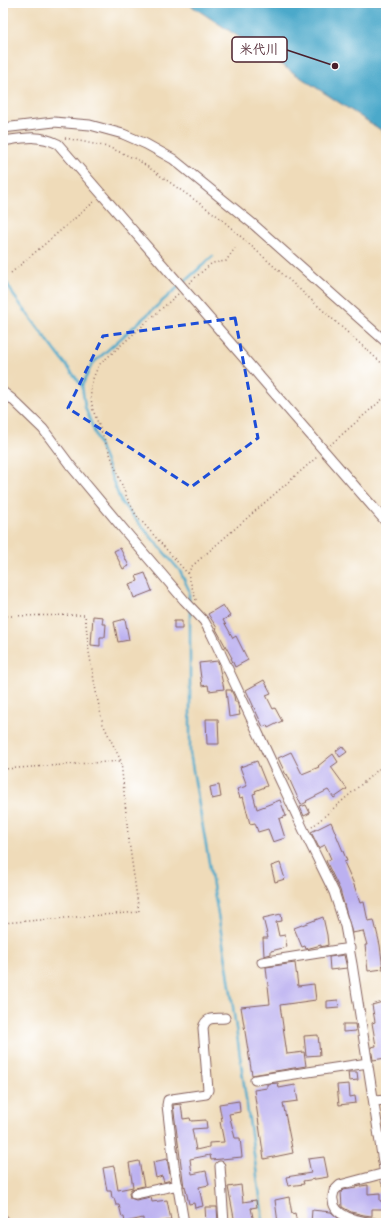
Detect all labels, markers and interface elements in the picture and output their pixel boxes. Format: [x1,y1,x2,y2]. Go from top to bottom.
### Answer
callout: 米代川 [232,37,287,62]
text: 米代川 [239,40,279,58]

